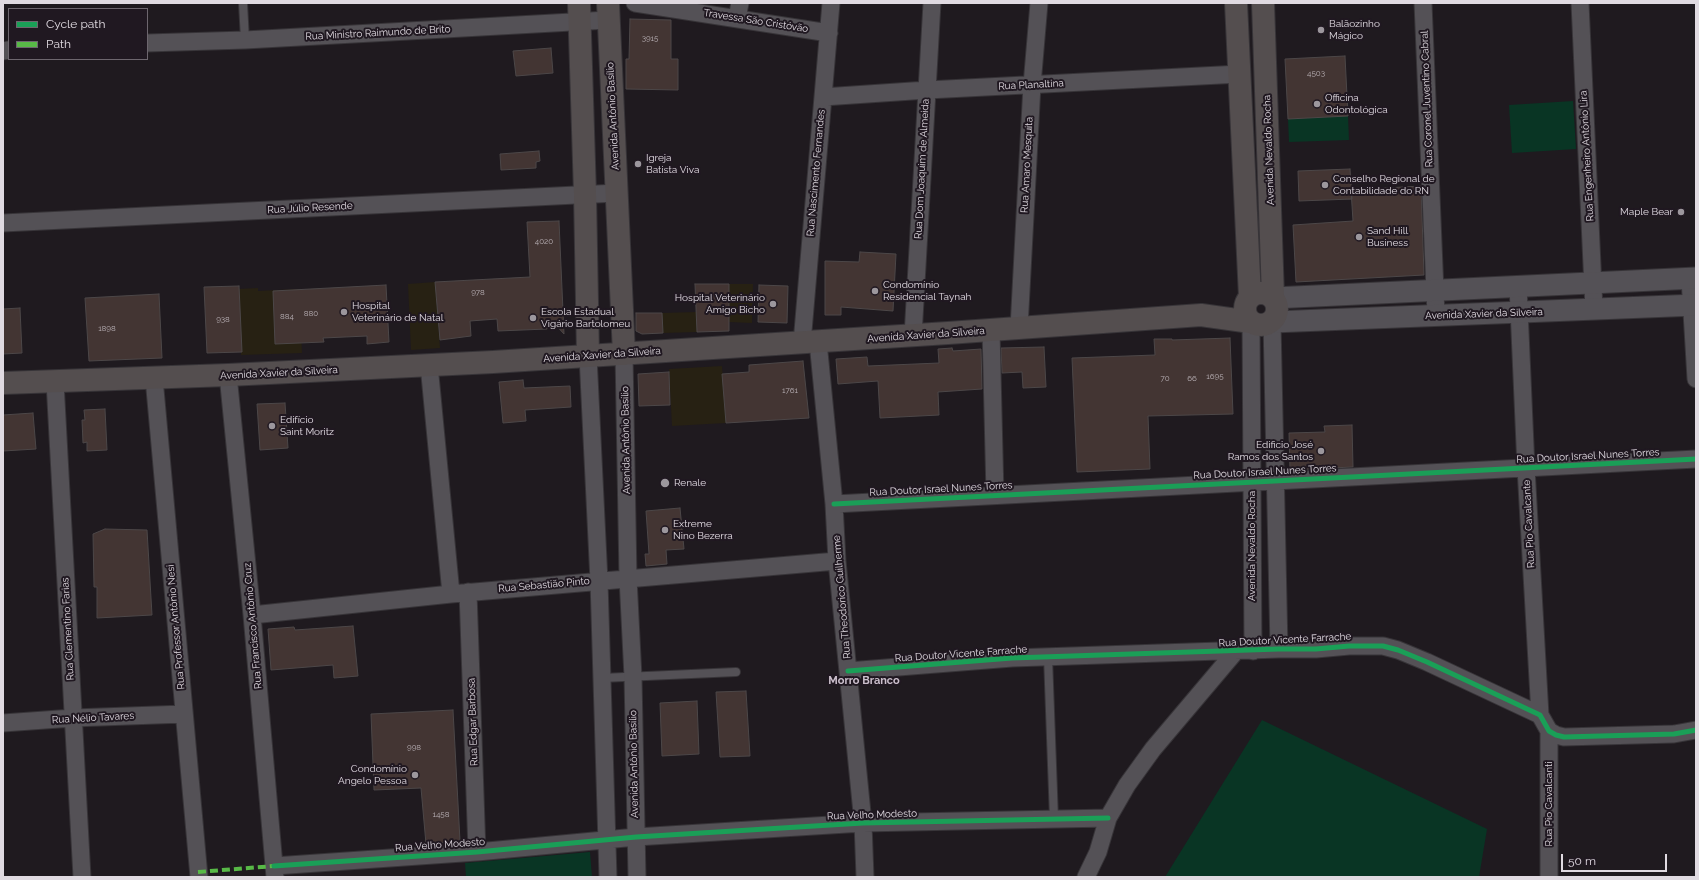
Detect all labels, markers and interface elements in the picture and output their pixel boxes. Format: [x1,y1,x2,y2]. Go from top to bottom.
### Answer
street label: Travessa São Cristóvão [703,7,809,35]
legend [8,8,148,60]
text: Cycle path [46,17,105,31]
place label: Balãozinho Mágico [1329,18,1380,42]
street label: Rua Ministro Raimundo de Brito [305,23,451,43]
marker: Balãozinho Mágico [1316,25,1326,35]
street label: Rua Coronel Juventino Cabral [1419,30,1435,168]
house number: 3915 [642,34,658,44]
text: Path [46,37,71,51]
street label: Avenida Antônio Basílio [604,62,622,170]
house number: 4503 [1307,69,1325,79]
street label: Rua Planaltina [998,77,1064,93]
street label: Rua Engenheiro Antônio Lira [1578,90,1596,222]
place label: Officina Odontológica [1325,92,1388,116]
street label: Avenida Nevaldo Rocha [1261,95,1277,205]
street label: Rua Dom Joaquim de Almeida [912,99,932,239]
marker: Officina Odontológica [1312,99,1322,109]
street label: Rua Nascimento Fernandes [804,109,828,237]
street label: Rua Amaro Mesquita [1018,117,1036,213]
place label: Igreja Batista Viva [646,152,699,176]
marker: Igreja Batista Viva [633,159,643,169]
place label: Conselho Regional de Contabilidade do RN [1333,173,1435,196]
marker: Conselho Regional de Contabilidade do RN [1320,180,1330,190]
street label: Rua Júlio Resende [267,200,353,216]
place label: Maple Bear [1620,206,1673,218]
marker: Maple Bear [1676,207,1686,217]
place label: Sand Hill Business [1367,225,1408,248]
marker: Sand Hill Business [1354,232,1364,242]
house number: 4020 [535,237,553,247]
place label: Condomínio Residencial Taynah [883,279,971,302]
marker: Condomínio Residencial Taynah [870,286,880,296]
house number: 978 [471,288,485,298]
place label: Hospital Veterinário Amigo Bicho [675,292,765,316]
marker: Hospital Veterinário Amigo Bicho [768,299,778,309]
place label: Hospital Veterinário de Natal [352,300,443,324]
place label: Escola Estadual Vigário Bartolomeu [541,306,630,330]
street label: Avenida Xavier da Silveira [1425,306,1543,322]
marker: Hospital Veterinário de Natal [339,307,349,317]
house number: 880 [304,309,318,319]
house number: 884 [280,312,294,322]
marker: Escola Estadual Vigário Bartolomeu [528,313,538,323]
house number: 938 [216,315,230,325]
house number: 1898 [98,324,116,334]
street label: Avenida Xavier da Silveira [867,325,985,345]
street label: Avenida Xavier da Silveira [543,345,661,365]
street label: Avenida Xavier da Silveira [220,364,338,382]
house number: 1695 [1206,372,1224,382]
house number: 70 [1160,374,1170,384]
house number: 66 [1187,374,1197,384]
street label: Avenida Antônio Basílio [619,386,633,494]
house number: 1761 [782,386,798,396]
place label: Edifício Saint Moritz [280,414,334,438]
marker: Edifício Saint Moritz [267,421,277,431]
place label: Edificio José Ramos dos Santos [1228,439,1313,462]
marker: Edificio José Ramos dos Santos [1316,446,1326,456]
street label: Rua Doutor Israel Nunes Torres [1516,446,1660,466]
street label: Rua Doutor Israel Nunes Torres [1193,462,1337,482]
marker: Renale [659,477,671,489]
place label: Renale [674,477,706,489]
street label: Rua Doutor Israel Nunes Torres [869,479,1013,499]
street label: Rua Pio Cavalcante [1521,479,1537,569]
street label: Avenida Nevaldo Rocha [1246,491,1258,601]
place label: Extreme Nino Bezerra [673,518,733,542]
marker: Extreme Nino Bezerra [660,525,670,535]
street label: Rua Theodorico Guilherme [831,535,853,659]
street label: Rua Francisco Antônio Cruz [242,562,264,690]
street label: Rua Professor Antônio Nesi [165,564,187,690]
street label: Rua Sebastião Pinto [498,575,590,595]
street label: Rua Clementino Farias [59,577,77,681]
street label: Rua Doutor Vicente Farrache [1218,631,1352,649]
street label: Rua Doutor Vicente Farrache [894,643,1028,665]
district label: Morro Branco [828,674,900,688]
street label: Rua Edgar Barbosa [465,678,481,766]
street label: Rua Nélio Tavares [52,710,134,726]
street label: Avenida Antônio Basílio [627,710,641,818]
house number: 998 [407,743,421,753]
street label: Rua Pio Cavalcanti [1543,761,1555,847]
place label: Condomínio Angelo Pessoa [338,763,407,786]
marker: Condomínio Angelo Pessoa [410,770,420,780]
street label: Rua Velho Modesto [827,807,917,823]
house number: 1458 [433,810,449,820]
street label: Rua Velho Modesto [395,836,485,854]
scale bar [1563,846,1669,872]
text: 50 m [1568,854,1596,868]

